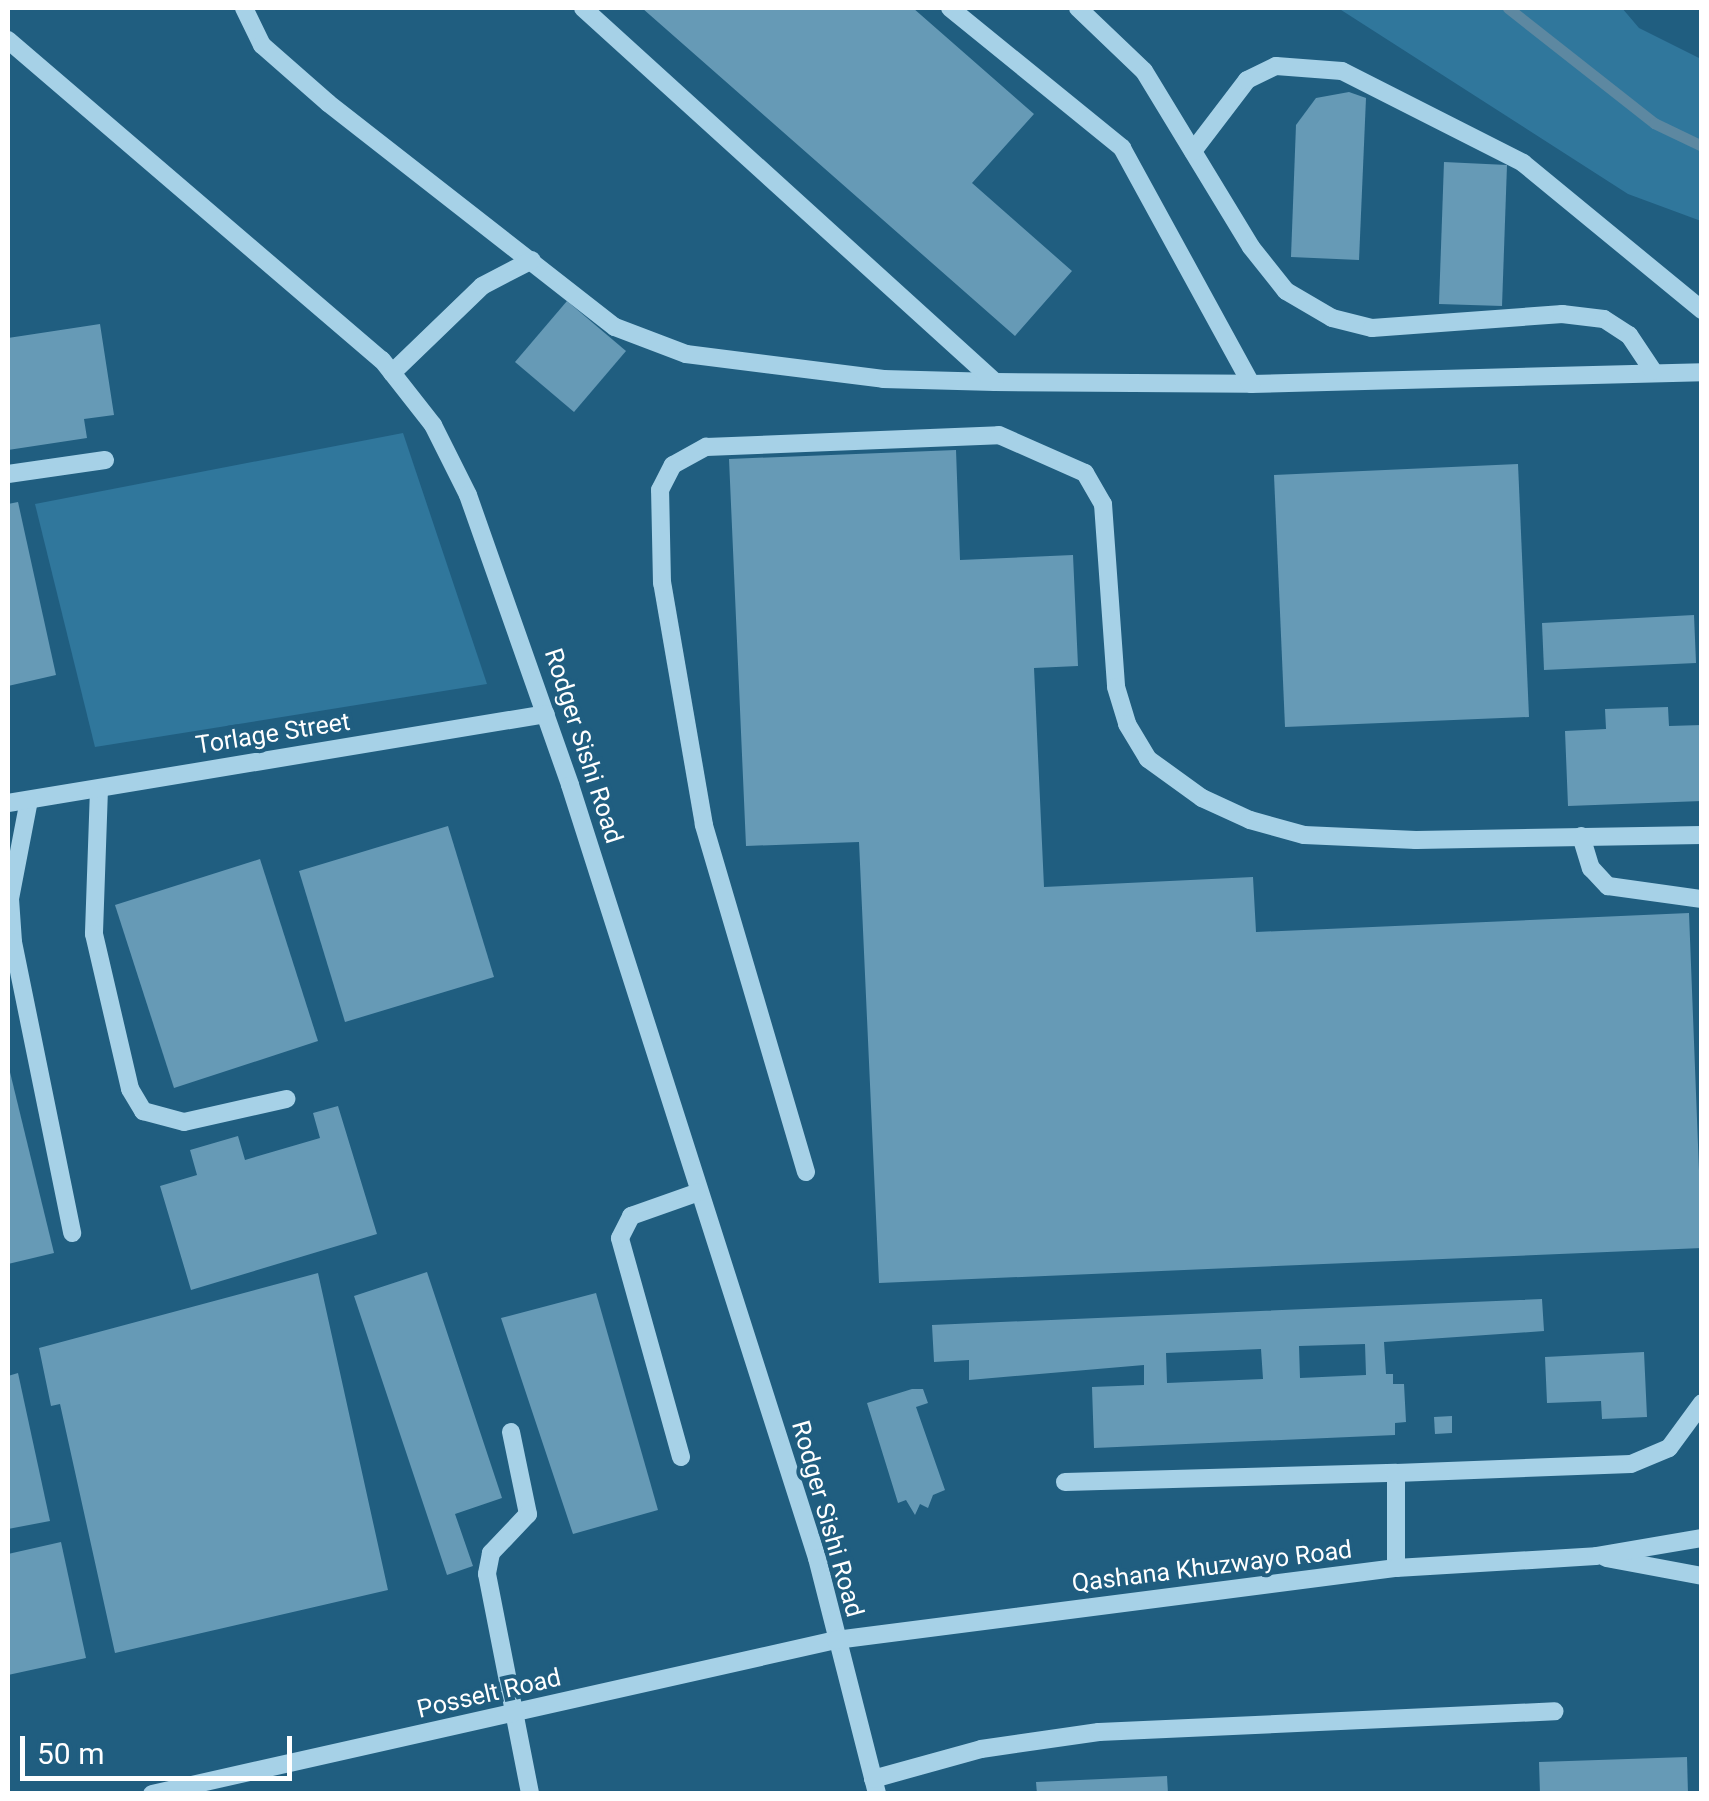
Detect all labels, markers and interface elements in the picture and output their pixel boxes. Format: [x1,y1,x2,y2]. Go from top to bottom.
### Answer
street label: Rodger Sishi Road [537,645,629,847]
street label: Torlage Street [194,707,352,761]
street label: Rodger Sishi Road [785,1417,869,1621]
street label: Qashana Khuzwayo Road [1070,1535,1354,1599]
street label: Posselt Road [414,1663,564,1725]
scale bar [25,1716,298,1778]
text: 50 m [37,1736,104,1771]

